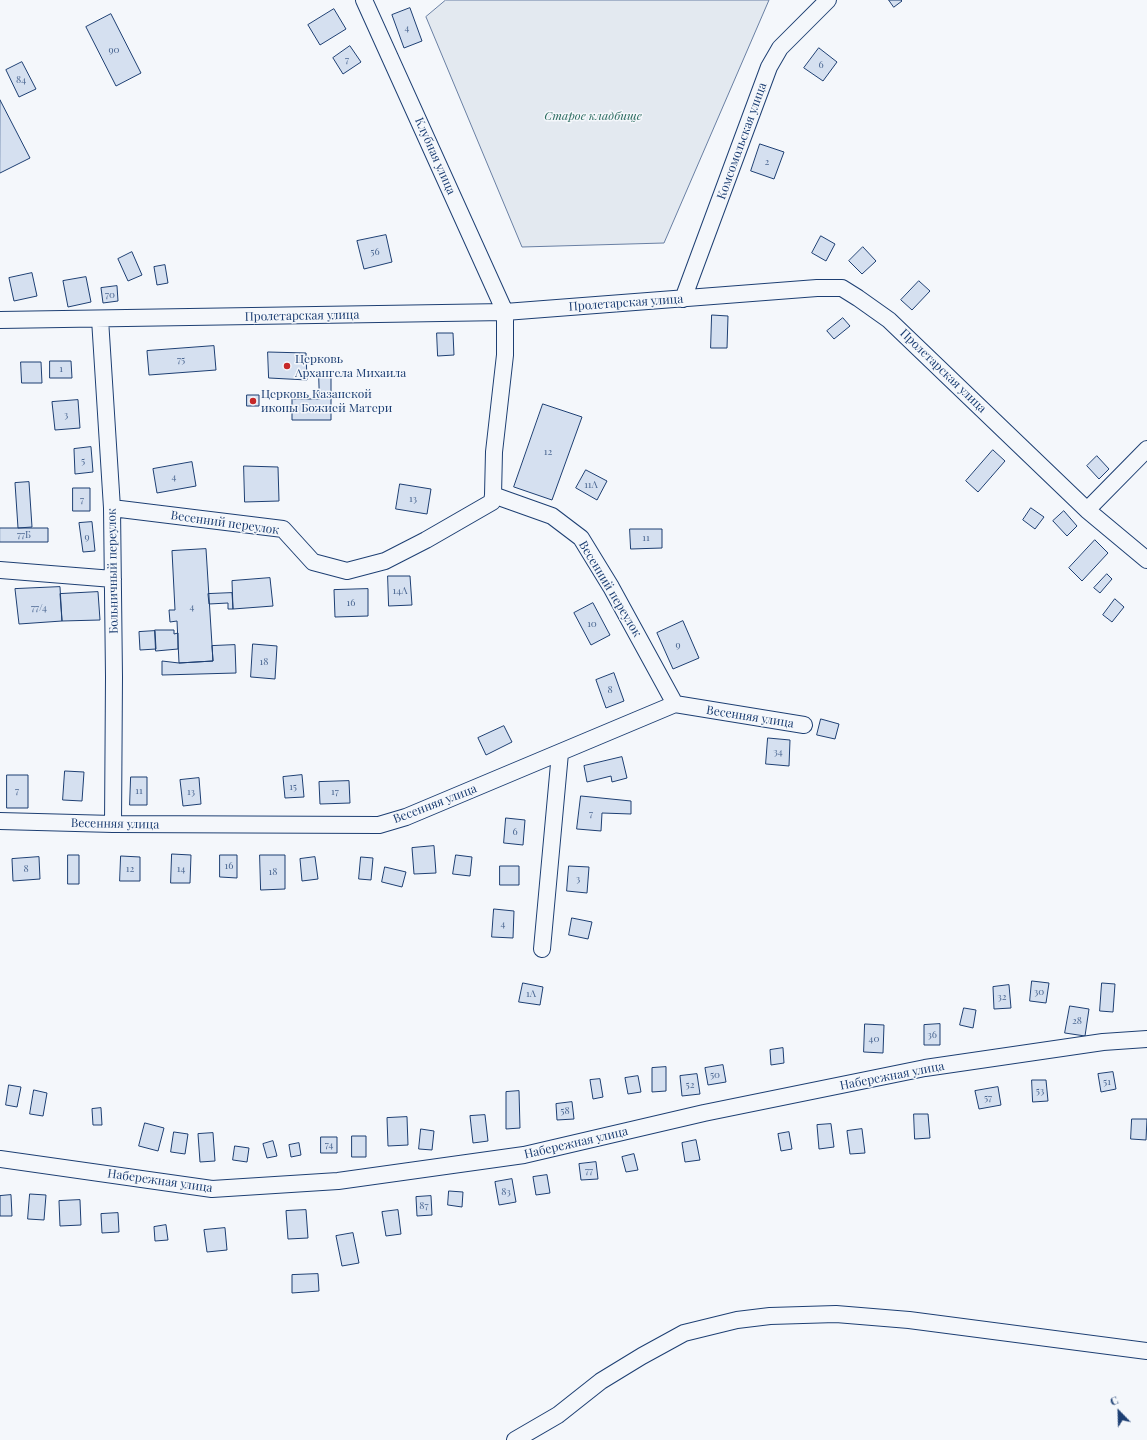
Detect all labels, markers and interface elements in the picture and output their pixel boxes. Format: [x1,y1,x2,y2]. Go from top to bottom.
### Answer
house number: 4 [405,22,409,34]
house number: 90 [108,44,120,56]
house number: 7 [345,54,349,66]
house number: 6 [818,59,824,71]
house number: 84 [16,74,26,86]
street label: Комсомольская улица [714,81,770,201]
park label: Старое кладбище [544,109,642,123]
street label: Клубная улица [412,115,458,197]
house number: 2 [765,156,769,168]
house number: 56 [370,246,380,258]
house number: 70 [105,289,115,301]
street label: Пролетарская улица [568,292,684,314]
street label: Пролетарская улица [245,308,359,324]
street label: Пролетарская улица [897,326,989,416]
place label: Церковь Архангела Михаила [295,352,406,380]
house number: 75 [177,354,185,366]
marker: Церковь Архангела Михаила [282,361,292,371]
house number: 1 [59,363,63,375]
place label: Церковь Казанской иконы Божией Матери [261,387,392,415]
marker: Церковь Казанской иконы Божией Матери [248,396,258,406]
house number: 3 [64,409,68,421]
house number: 12 [544,446,552,458]
house number: 5 [81,455,85,467]
house number: 4 [172,471,176,483]
house number: 11А [584,479,598,491]
house number: 13 [409,493,417,505]
house number: 7 [80,494,84,506]
street label: Больничный переулок [105,508,121,634]
street label: Весенний переулок [170,508,280,538]
house number: 77Б [17,529,31,541]
house number: 9 [84,531,90,543]
house number: 11 [642,532,650,544]
street label: Весенний переулок [576,538,644,640]
house number: 14А [393,585,407,597]
house number: 16 [347,597,355,609]
house number: 4 [190,601,194,613]
house number: 77/4 [31,602,47,614]
house number: 10 [587,618,597,630]
house number: 9 [675,639,681,651]
house number: 18 [260,656,268,668]
house number: 8 [607,684,613,696]
street label: Весенняя улица [705,703,795,731]
house number: 34 [773,746,783,758]
house number: 15 [289,781,297,793]
street label: Весенняя улица [391,781,479,827]
house number: 7 [15,785,19,797]
house number: 11 [135,785,143,797]
house number: 13 [187,786,195,798]
house number: 17 [331,786,339,798]
house number: 7 [589,808,593,820]
street label: Весенняя улица [71,816,159,832]
house number: 6 [512,826,518,838]
house number: 16 [225,860,233,872]
house number: 8 [23,863,29,875]
house number: 12 [126,863,134,875]
house number: 14 [177,863,185,875]
house number: 18 [269,866,277,878]
house number: 3 [576,873,580,885]
house number: 4 [501,918,505,930]
house number: 30 [1034,986,1044,998]
house number: 1А [526,988,536,1000]
house number: 32 [997,991,1007,1003]
house number: 28 [1072,1015,1082,1027]
house number: 36 [927,1029,937,1041]
house number: 40 [869,1033,879,1045]
street label: Набережная улица [839,1059,945,1093]
house number: 50 [710,1069,720,1081]
house number: 51 [1103,1076,1111,1088]
house number: 52 [686,1079,694,1091]
house number: 53 [1036,1085,1044,1097]
house number: 57 [984,1092,992,1104]
house number: 58 [560,1105,570,1117]
street label: Набережная улица [523,1124,629,1162]
house number: 74 [325,1139,333,1151]
house number: 77 [585,1165,593,1177]
street label: Набережная улица [107,1166,213,1196]
house number: 83 [501,1186,511,1198]
house number: 87 [419,1200,429,1212]
north arrow [1099,1392,1139,1432]
text: С [1108,1392,1121,1409]

